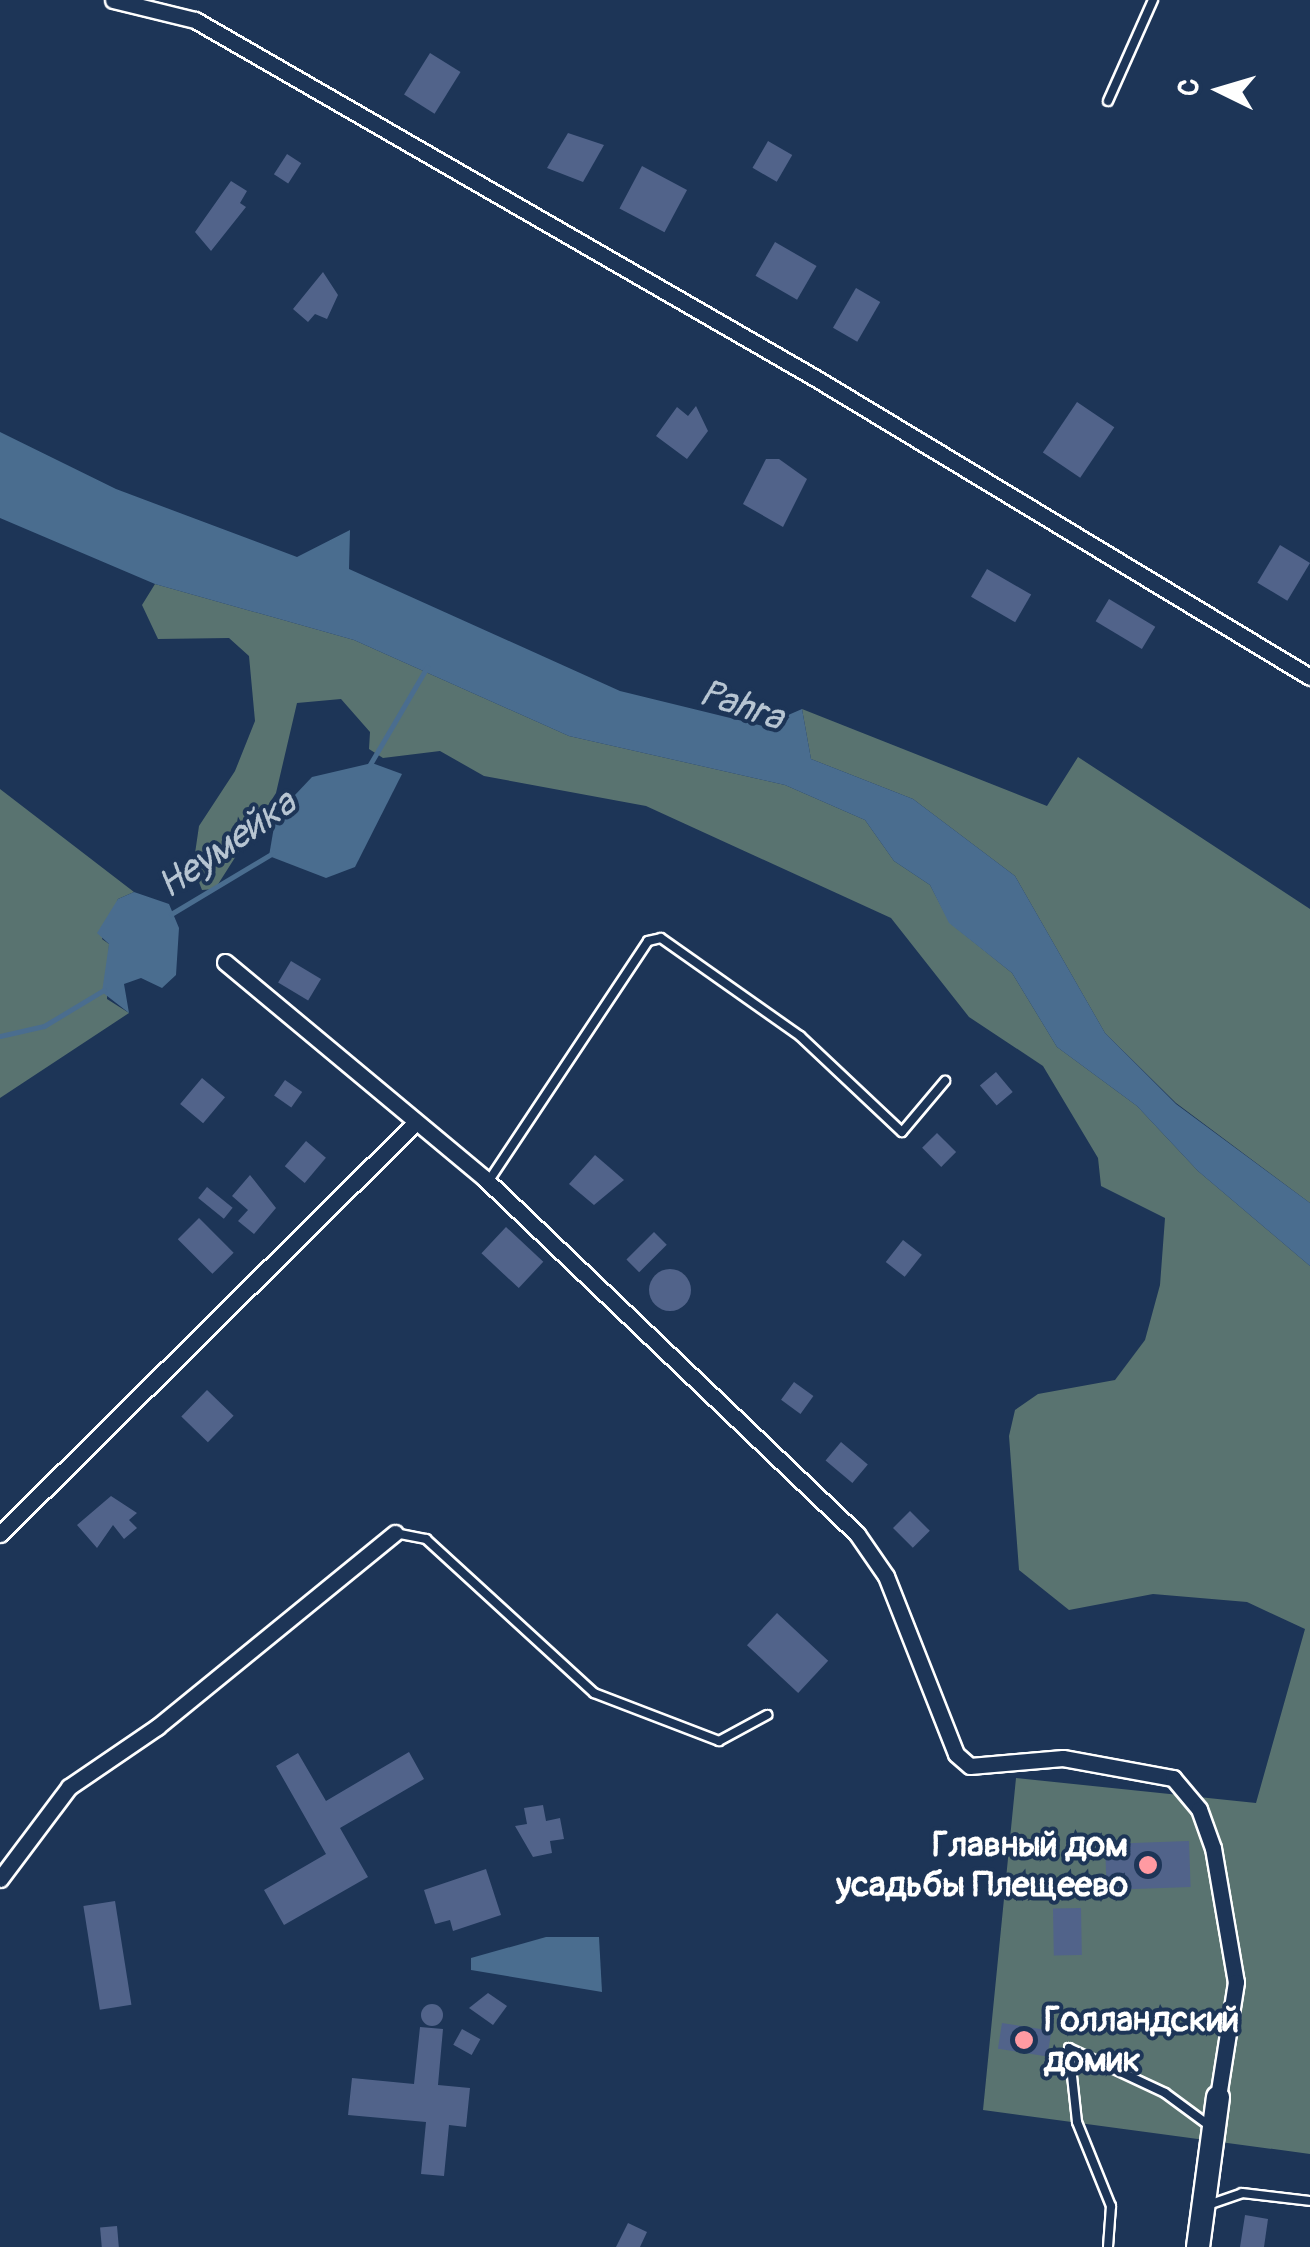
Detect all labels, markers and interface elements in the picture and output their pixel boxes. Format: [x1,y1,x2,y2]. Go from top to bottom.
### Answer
north arrow [1170,40,1270,140]
text: С [1171,77,1208,97]
water label: Pahra [693,670,789,742]
water label: Неумейка [149,781,305,909]
place label: Главный дом усадьбы Плещеево [836,1824,1128,1906]
marker: Главный дом усадьбы Плещеево [1137,1854,1159,1876]
place label: Голландский домик [1044,1999,1239,2081]
marker: Голландский домик [1013,2029,1035,2051]

